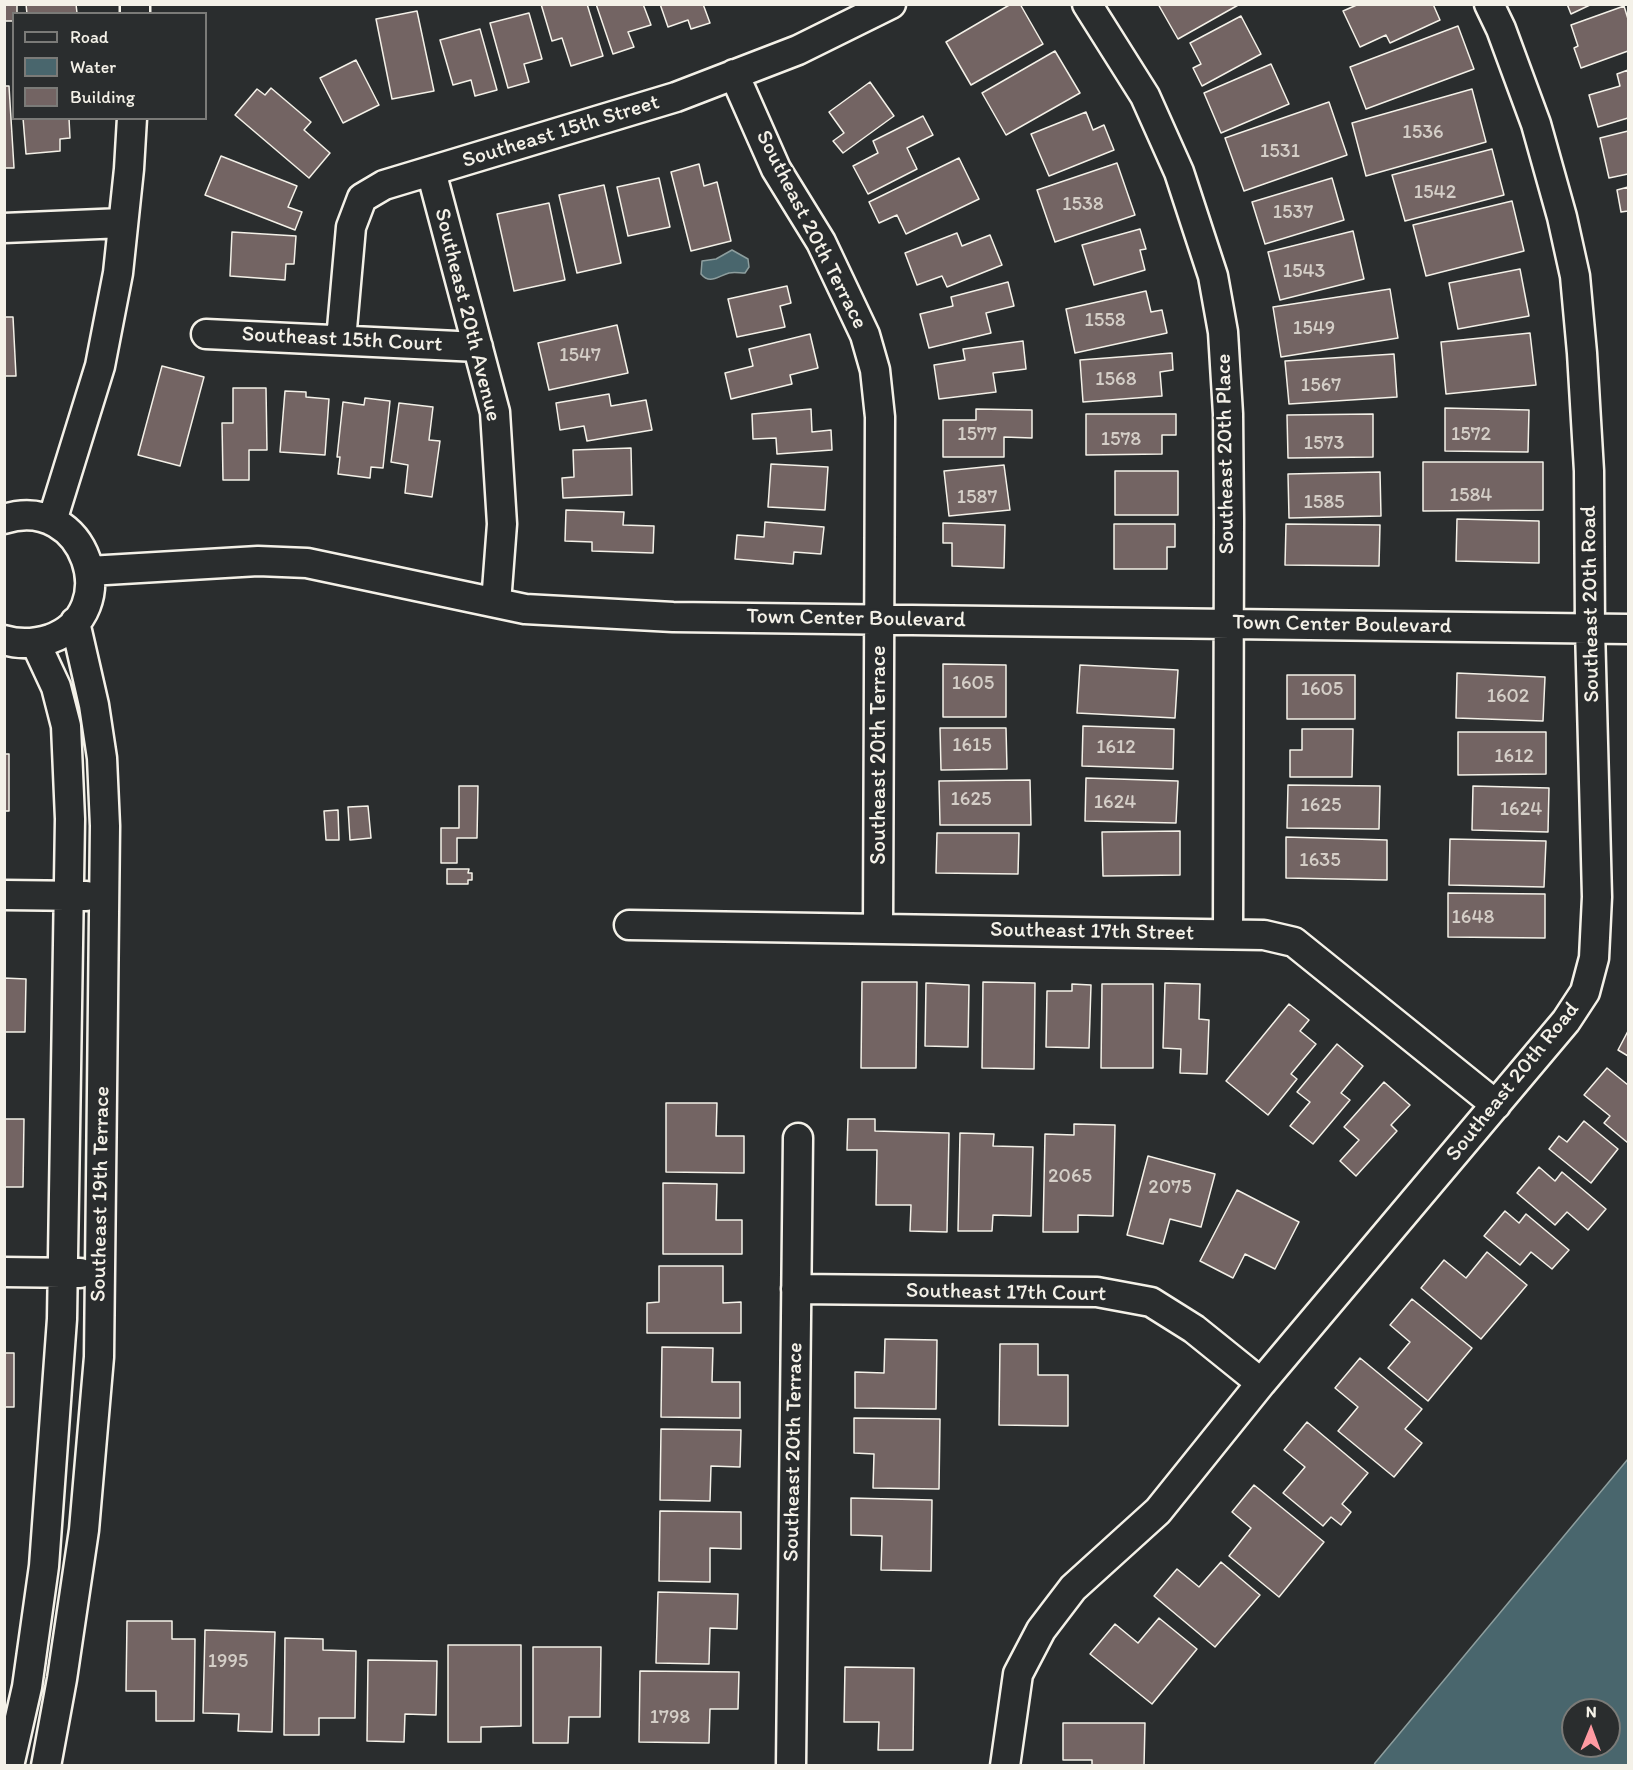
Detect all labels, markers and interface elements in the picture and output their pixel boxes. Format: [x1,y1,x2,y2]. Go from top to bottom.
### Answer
legend [12,12,207,120]
text: Road [70,26,109,48]
text: Water [70,56,116,78]
text: Building [70,86,135,108]
street label: Southeast 15th Street [459,89,663,175]
house number: 1536 [1402,121,1444,145]
street label: Southeast 20th Terrace [749,126,873,334]
house number: 1531 [1260,140,1300,164]
house number: 1542 [1414,181,1456,205]
house number: 1538 [1062,193,1104,217]
house number: 1537 [1273,201,1313,225]
street label: Southeast 20th Avenue [428,206,506,424]
house number: 1543 [1283,260,1325,284]
house number: 1558 [1084,309,1126,333]
house number: 1549 [1293,317,1335,341]
street label: Southeast 15th Court [241,322,443,358]
house number: 1547 [559,344,601,368]
street label: Southeast 20th Place [1211,353,1241,555]
house number: 1568 [1095,368,1137,392]
house number: 1567 [1301,374,1341,398]
house number: 1577 [957,423,997,447]
house number: 1572 [1451,423,1491,447]
house number: 1578 [1101,428,1141,452]
house number: 1573 [1304,432,1344,456]
house number: 1584 [1450,484,1492,508]
house number: 1587 [957,486,997,510]
house number: 1585 [1303,491,1345,515]
street label: Southeast 20th Road [1576,505,1606,703]
street label: Town Center Boulevard [746,604,966,634]
street label: Town Center Boulevard [1232,610,1452,640]
street label: Southeast 20th Terrace [866,645,892,865]
house number: 1605 [952,672,994,696]
house number: 1605 [1301,678,1343,702]
house number: 1602 [1487,685,1529,709]
house number: 1615 [952,734,992,758]
house number: 1612 [1096,736,1136,760]
house number: 1612 [1494,745,1534,769]
house number: 1625 [951,788,991,812]
house number: 1624 [1094,791,1136,815]
house number: 1625 [1301,794,1341,818]
house number: 1624 [1500,798,1542,822]
house number: 1635 [1299,849,1341,873]
house number: 1648 [1452,906,1494,930]
street label: Southeast 17th Street [990,917,1194,947]
street label: Southeast 20th Road [1441,997,1585,1167]
street label: Southeast 19th Terrace [86,1086,116,1302]
house number: 2065 [1048,1165,1092,1189]
house number: 2075 [1148,1176,1192,1200]
street label: Southeast 17th Court [906,1278,1106,1308]
street label: Southeast 20th Terrace [779,1342,809,1562]
house number: 1995 [208,1650,248,1674]
north arrow [1561,1698,1621,1758]
text: N [1586,1702,1597,1721]
house number: 1798 [650,1706,690,1730]

